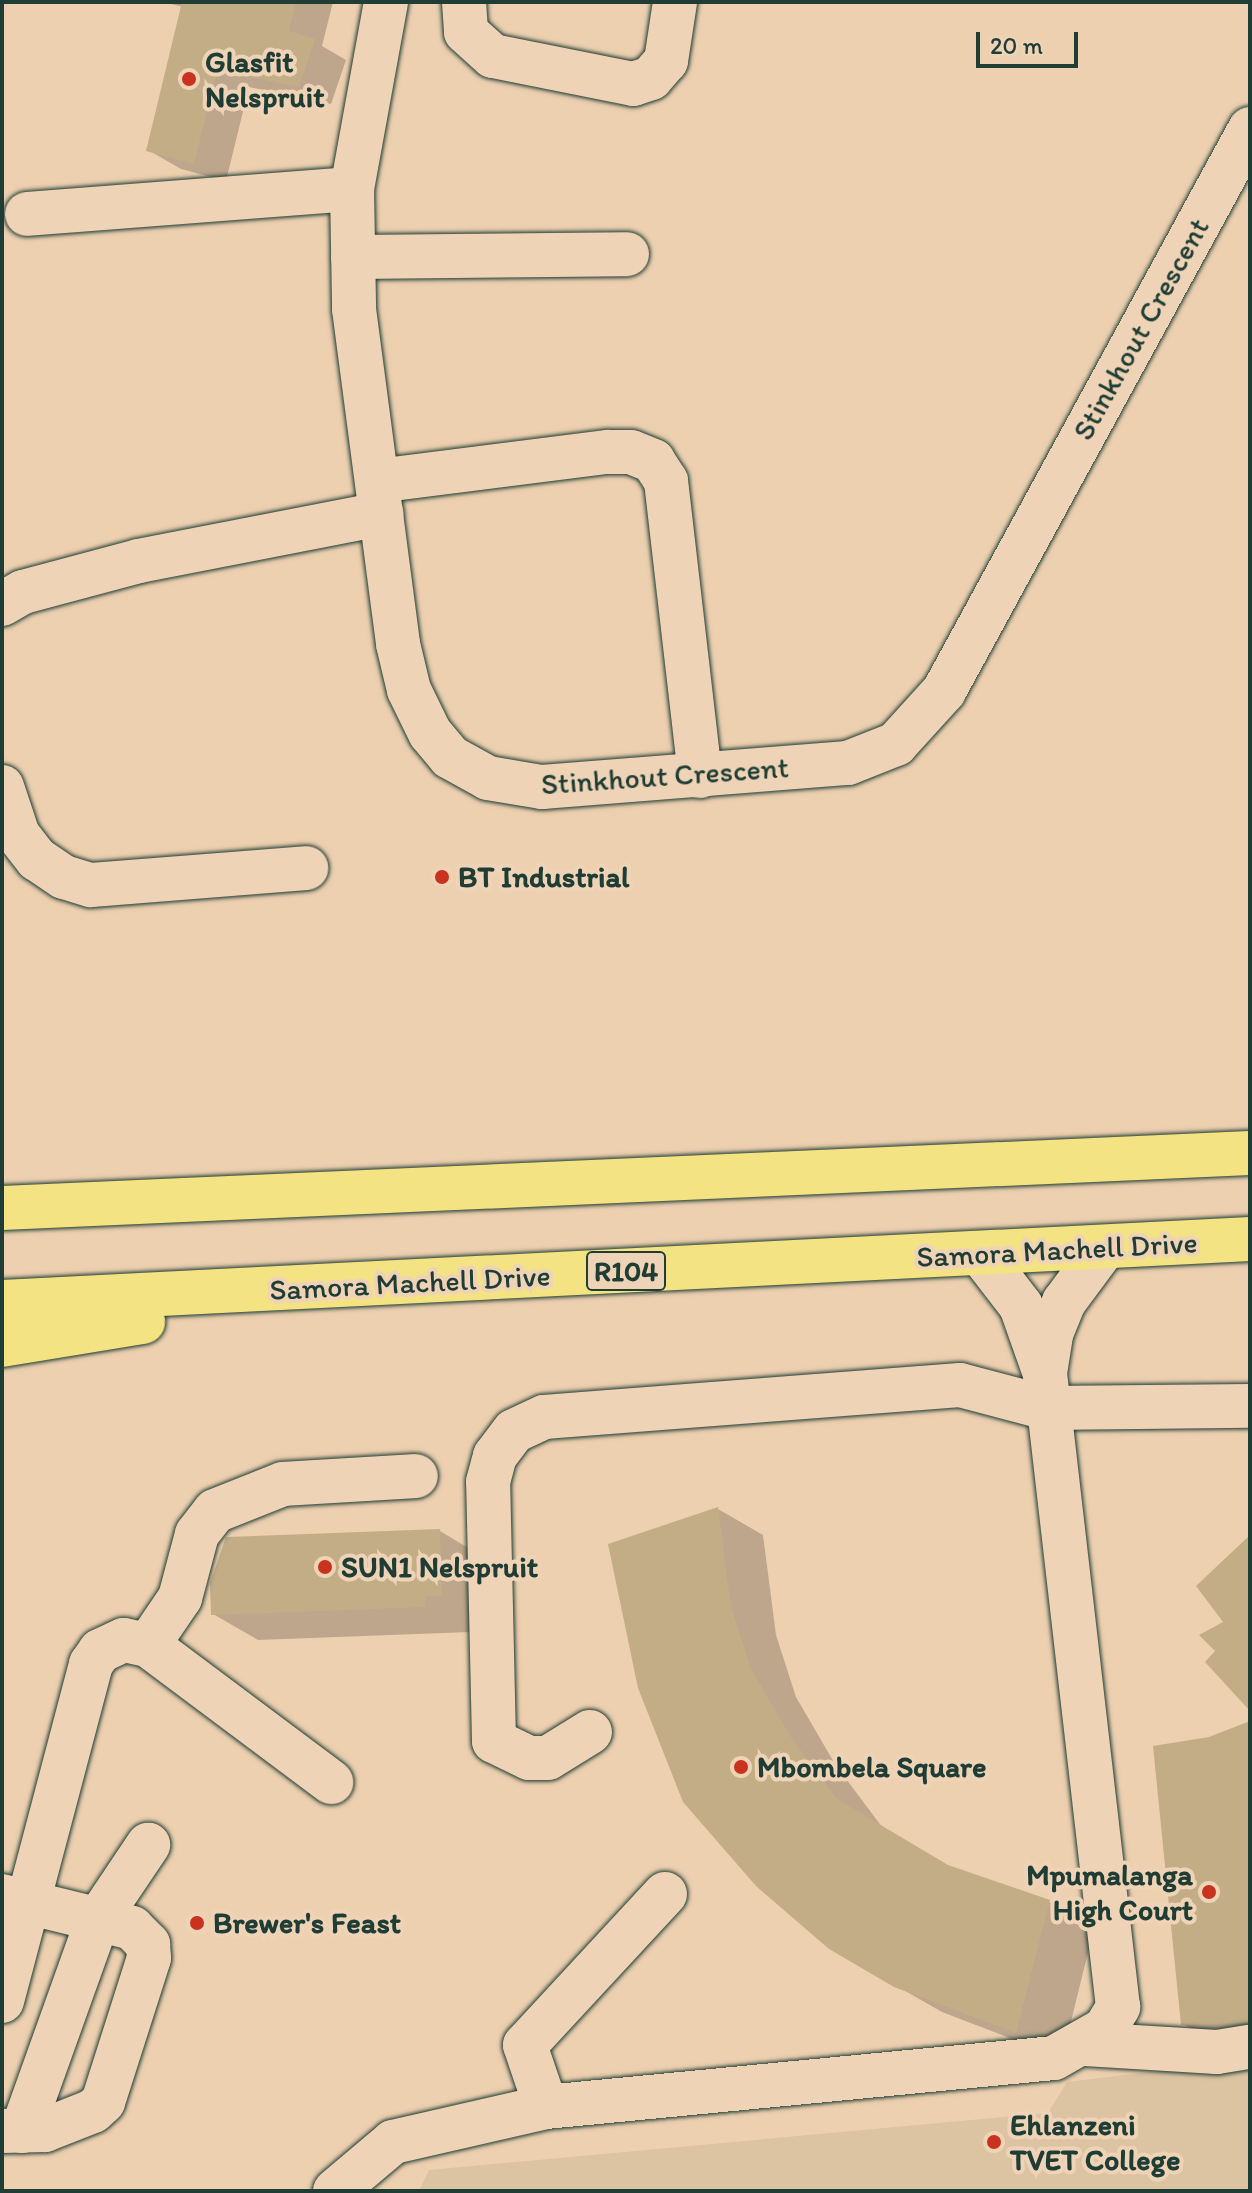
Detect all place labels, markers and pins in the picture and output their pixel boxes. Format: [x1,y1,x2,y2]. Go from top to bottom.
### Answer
place label: Glasfit Nelspruit [205,44,324,114]
marker: Glasfit Nelspruit [180,70,198,88]
place label: BT Industrial [458,859,630,895]
marker: BT Industrial [433,868,451,886]
place label: SUN1 Nelspruit [341,1549,538,1585]
marker: SUN1 Nelspruit [316,1558,334,1576]
place label: Mbombela Square [757,1749,986,1785]
marker: Mbombela Square [732,1758,750,1776]
place label: Mpumalanga High Court [1026,1857,1193,1928]
marker: Mpumalanga High Court [1200,1883,1218,1901]
place label: Brewer's Feast [213,1905,399,1941]
marker: Brewer's Feast [188,1914,206,1932]
place label: Ehlanzeni TVET College [1010,2107,1180,2178]
marker: Ehlanzeni TVET College [985,2133,1003,2151]

